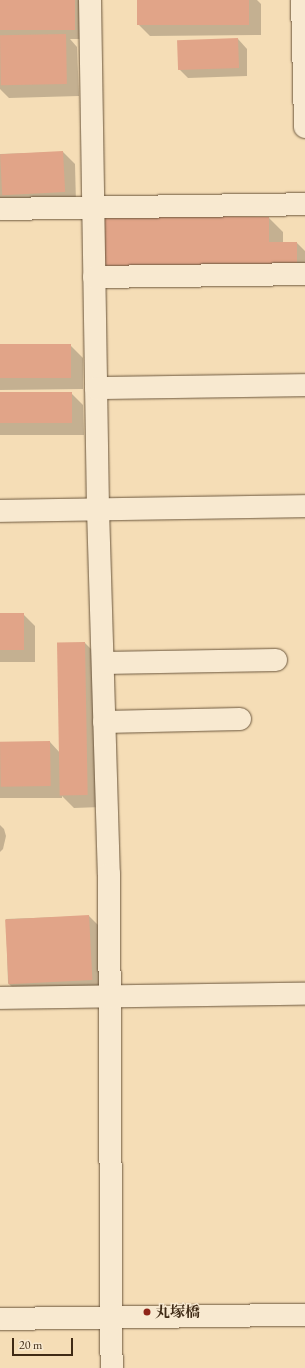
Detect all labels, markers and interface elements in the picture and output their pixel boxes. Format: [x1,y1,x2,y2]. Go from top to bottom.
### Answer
place label: 丸塚橋 [155,1303,200,1321]
marker: 丸塚橋 [142,1307,152,1317]
scale bar [14,1330,75,1356]
text: 20 m [19,1337,42,1353]

